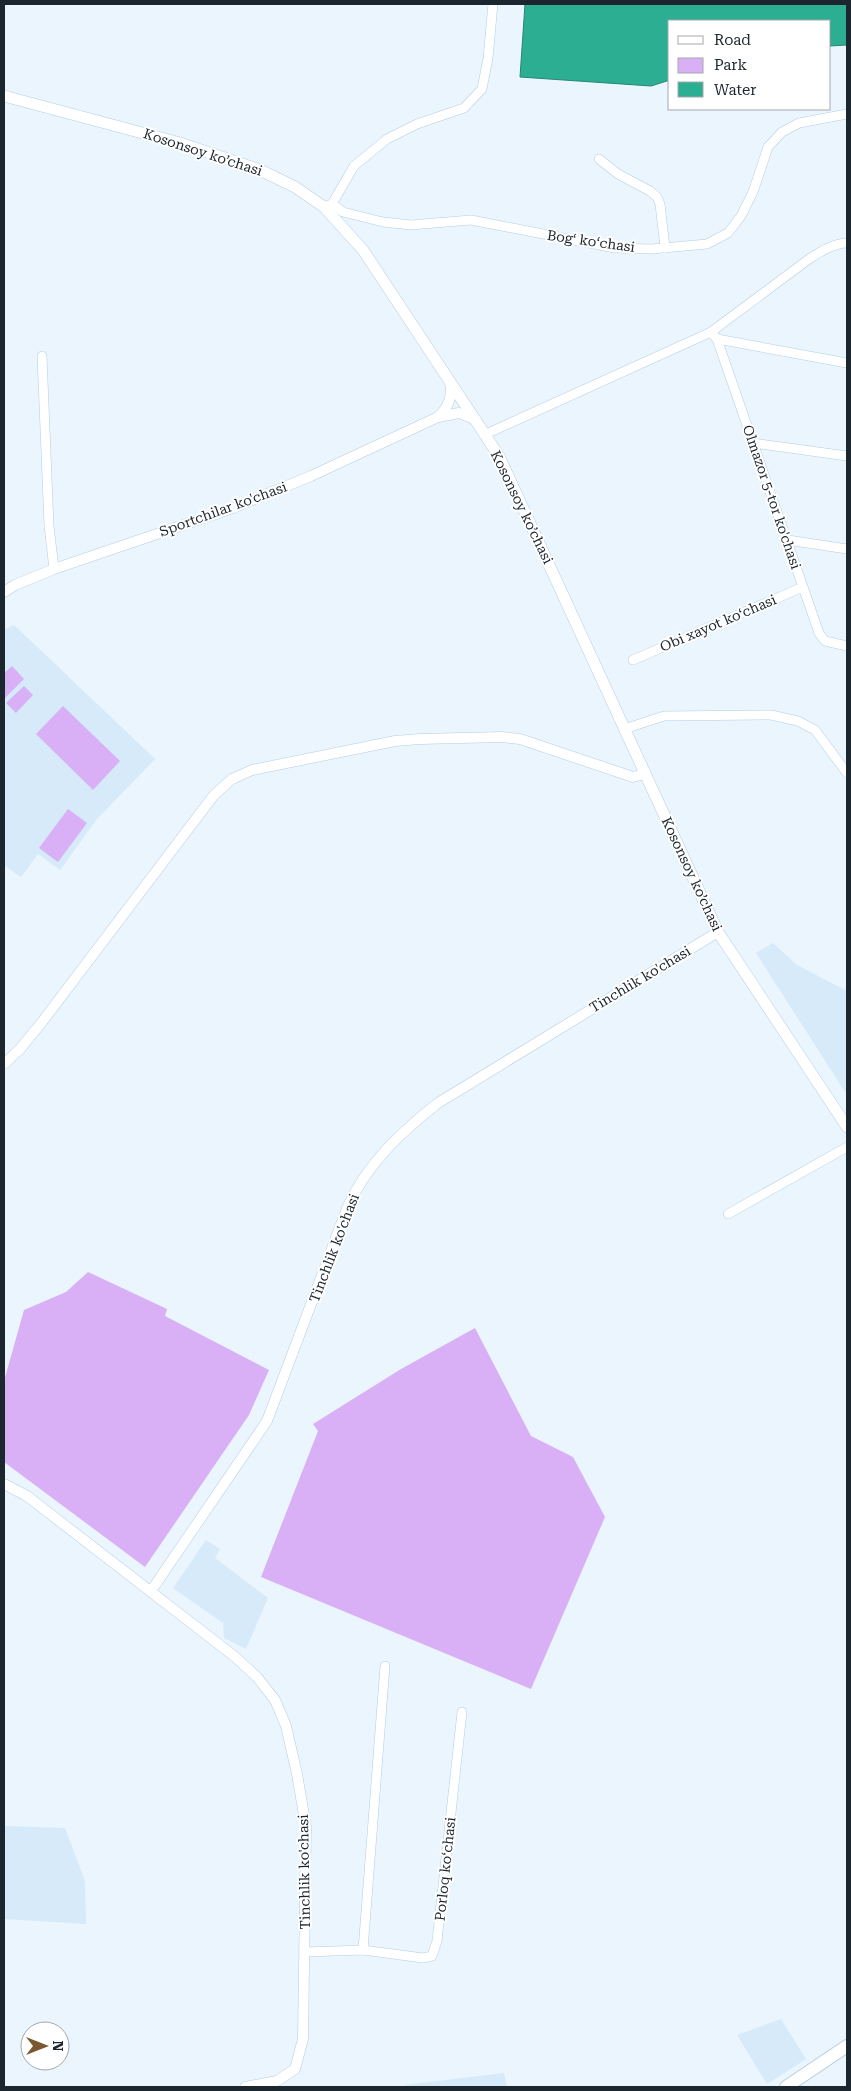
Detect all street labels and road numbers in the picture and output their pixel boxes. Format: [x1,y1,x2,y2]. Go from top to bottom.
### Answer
street label: Kosonsoy ko’chasi [142,125,265,179]
street label: Bogʻ koʻchasi [546,227,637,255]
street label: Olmazor 5-tor ko'chasi [740,423,804,572]
street label: Kosonsoy ko’chasi [488,448,557,567]
street label: Sportchilar ko'chasi [157,478,289,540]
street label: Obi xayot koʻchasi [657,591,779,655]
street label: Kosonsoy ko’chasi [659,814,726,934]
street label: Tinchlik ko'chasi [587,942,694,1015]
street label: Tinchlik ko'chasi [306,1191,362,1305]
street label: Tinchlik ko'chasi [295,1814,313,1930]
street label: Porloq koʻchasi [432,1816,458,1922]

